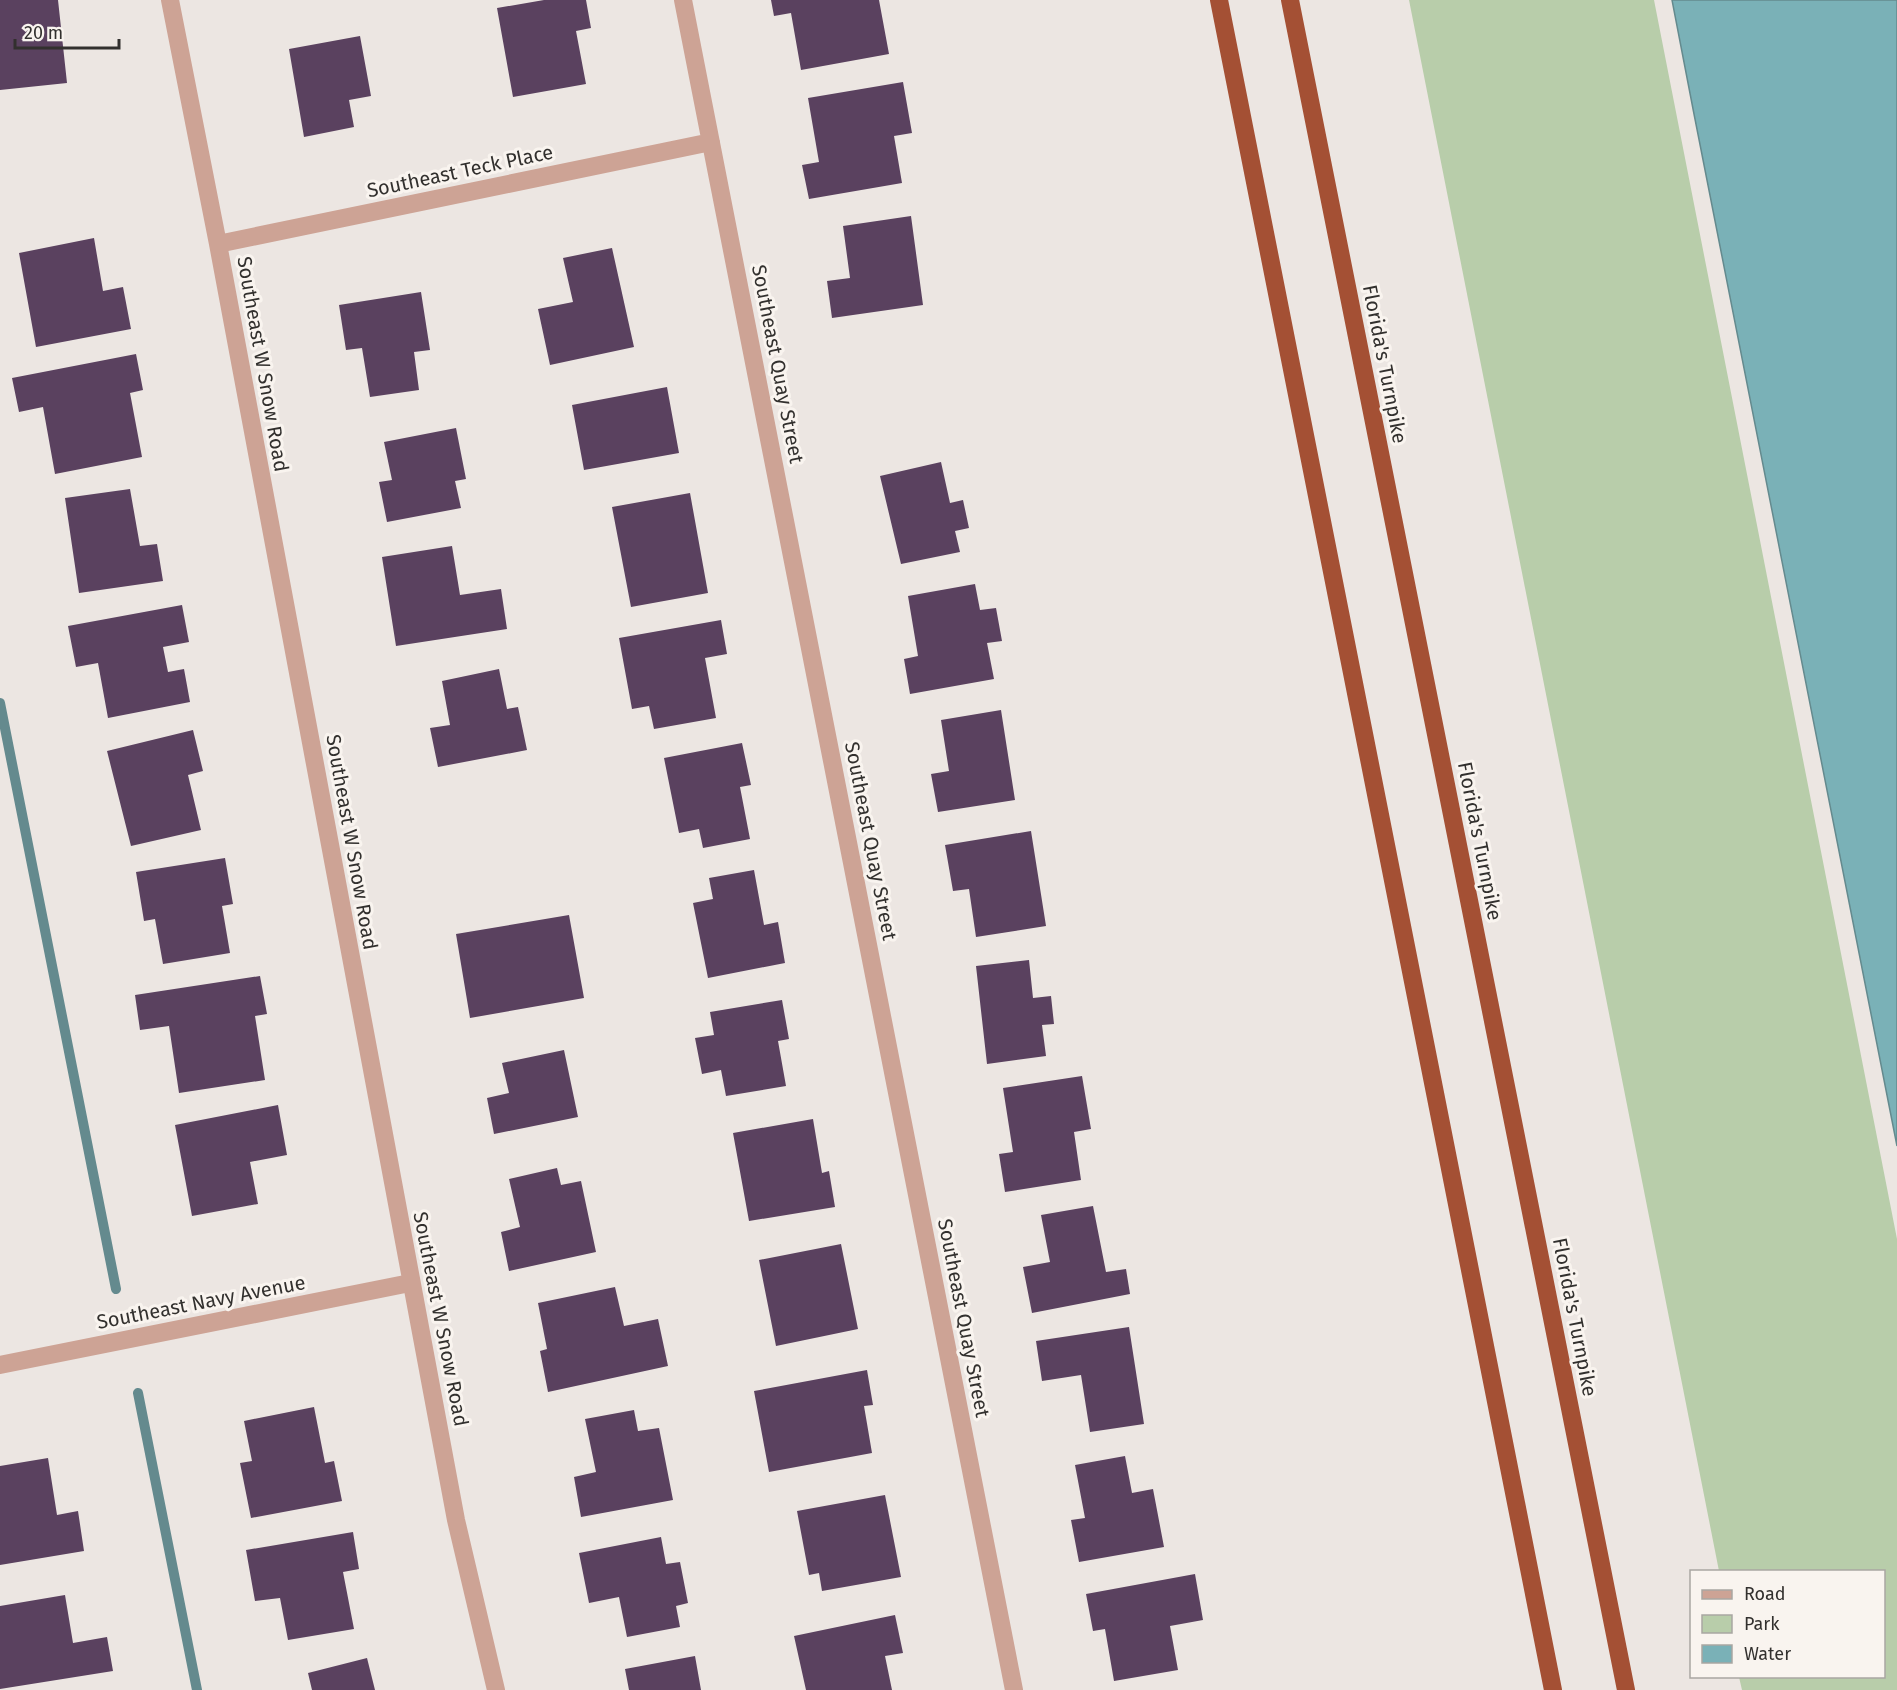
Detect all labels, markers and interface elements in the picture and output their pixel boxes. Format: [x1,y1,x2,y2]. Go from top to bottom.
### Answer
scale bar [15,12,118,50]
text: 20 m [24,22,63,44]
street label: Southeast Teck Place [365,140,555,202]
street label: Southeast W Snow Road [232,254,294,474]
street label: Southeast Quay Street [747,263,809,466]
street label: Florida's Turnpike [1358,283,1412,445]
street label: Southeast W Snow Road [321,732,383,952]
street label: Southeast Quay Street [840,740,902,943]
street label: Florida's Turnpike [1453,760,1507,922]
street label: Southeast W Snow Road [408,1210,474,1428]
street label: Southeast Quay Street [933,1217,995,1420]
street label: Florida's Turnpike [1548,1236,1602,1398]
street label: Southeast Navy Avenue [95,1270,307,1334]
legend [1690,1570,1885,1678]
text: Road [1744,1583,1786,1605]
text: Park [1744,1613,1780,1635]
text: Water [1744,1643,1791,1665]

